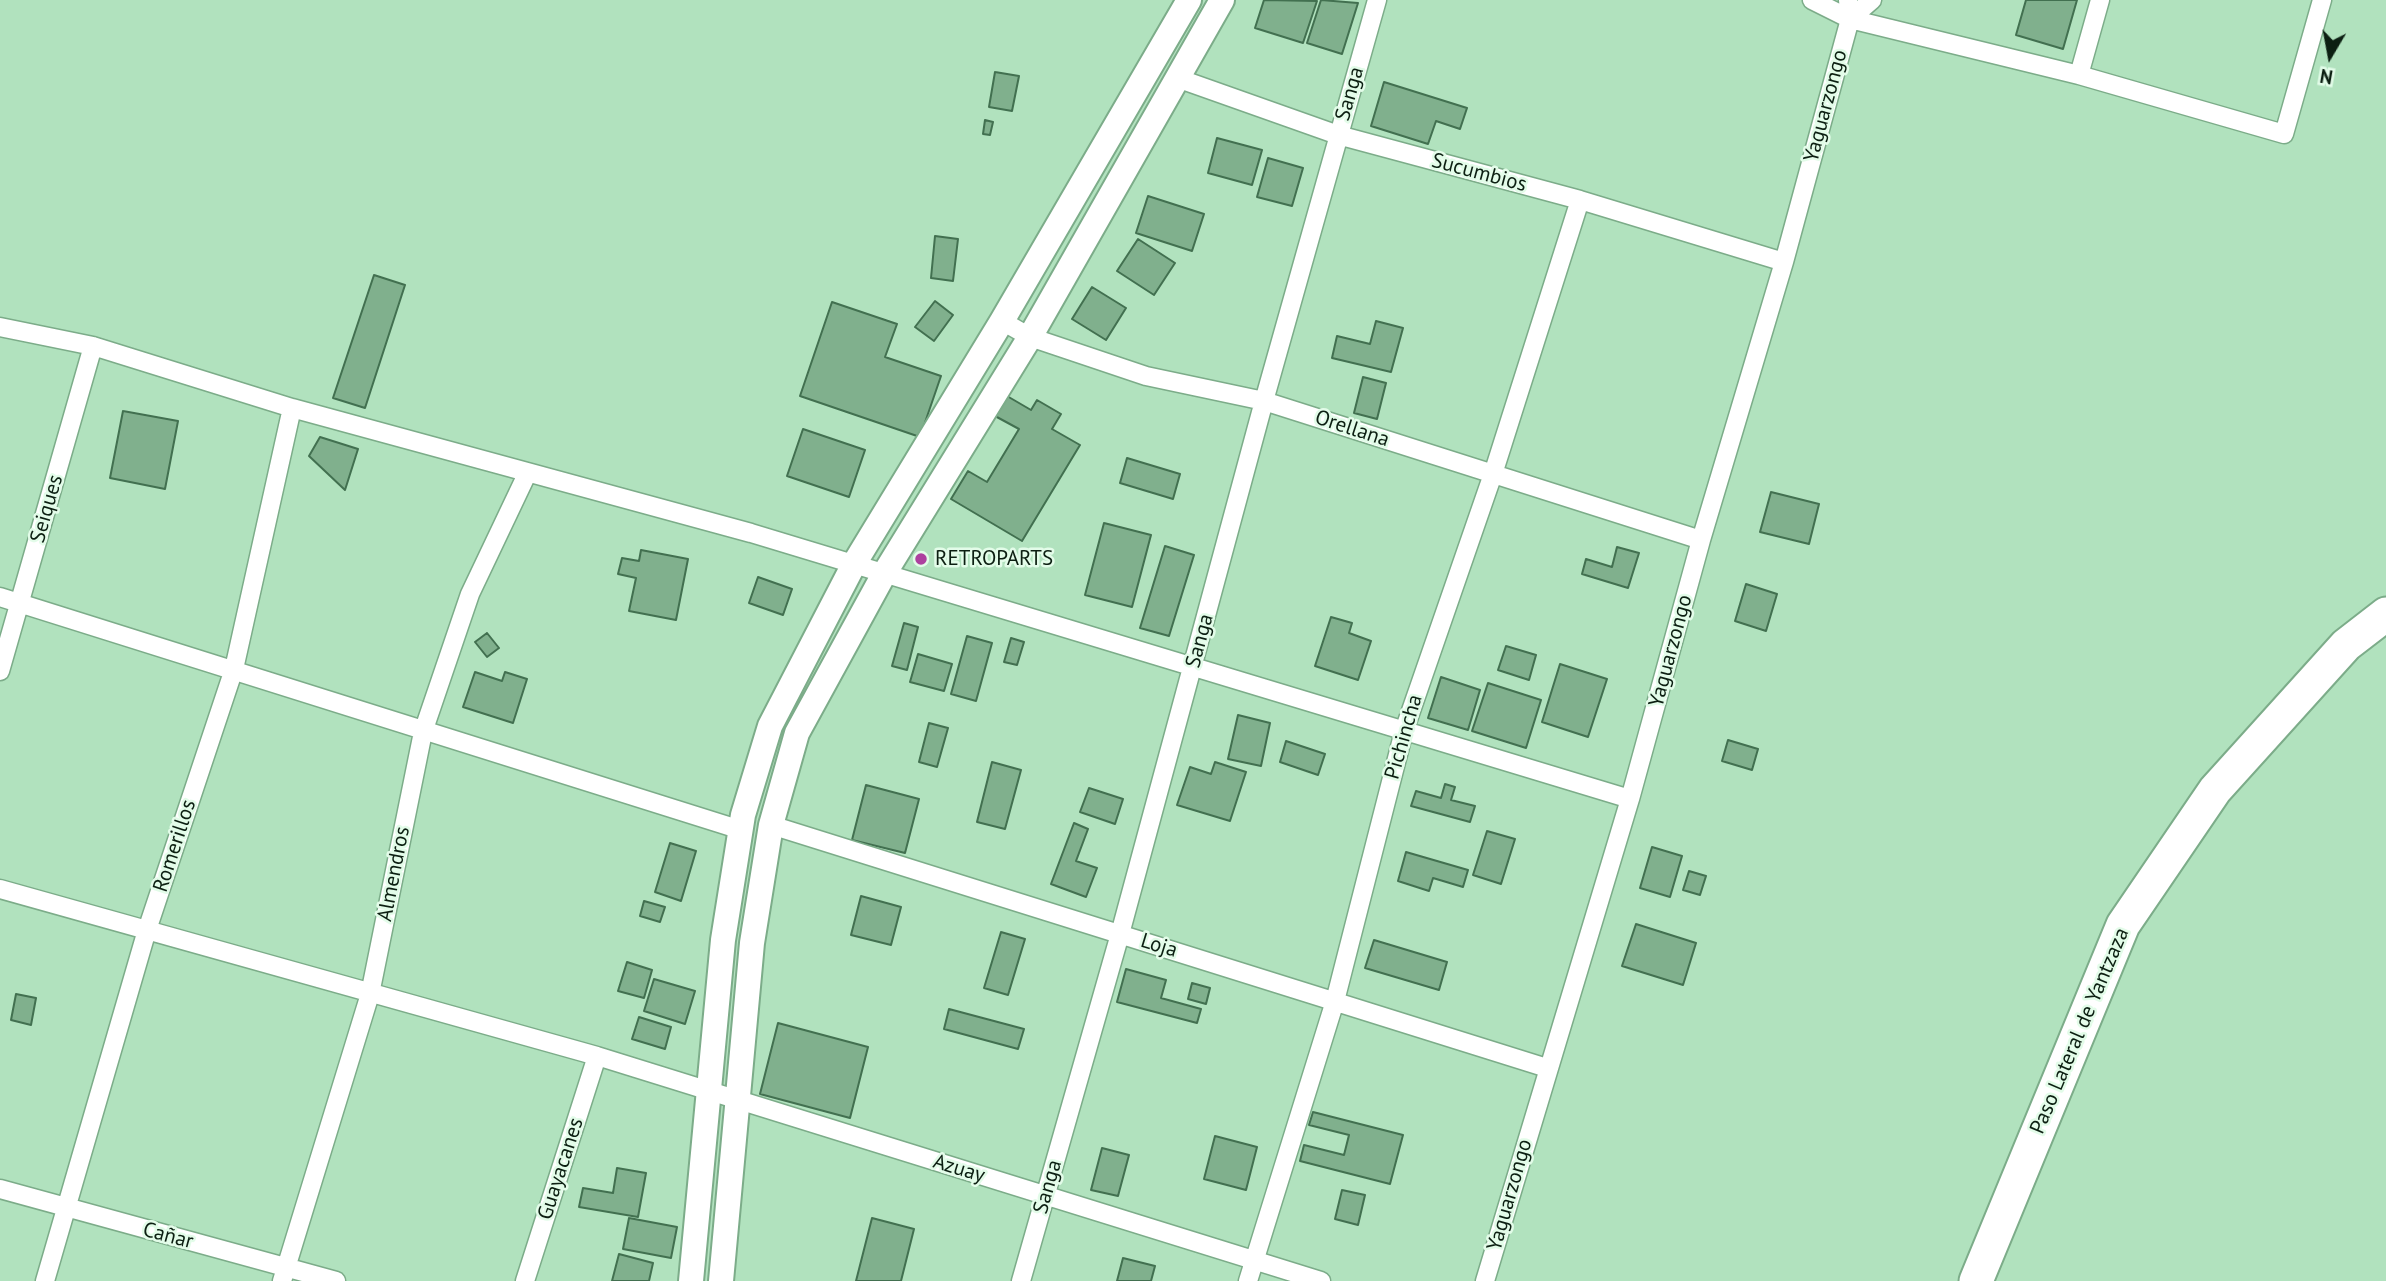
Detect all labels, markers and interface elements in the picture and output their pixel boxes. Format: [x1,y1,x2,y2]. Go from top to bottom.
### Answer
north arrow [2295,21,2365,91]
street label: Yaguarzongo [1799,47,1853,165]
street label: Sanga [1330,64,1370,124]
text: N [2318,64,2335,90]
street label: Sucumbios [1429,148,1529,198]
street label: Orellana [1312,405,1392,453]
street label: Seiques [25,472,69,546]
place label: RETROPARTS [935,546,1053,572]
marker: RETROPARTS [913,551,929,567]
street label: Yaguarzongo [1644,592,1698,710]
street label: Sanga [1181,611,1219,671]
street label: Pichincha [1380,692,1428,782]
street label: Romerillos [148,797,202,895]
street label: Almendros [372,824,416,924]
street label: Paso Lateral de Yantzaza [2025,924,2135,1138]
street label: Loja [1138,929,1180,963]
street label: Guayacanes [533,1115,589,1223]
street label: Yaguarzongo [1482,1136,1538,1254]
street label: Azuay [930,1149,988,1189]
street label: Sanga [1028,1157,1068,1217]
street label: Cañar [140,1217,196,1255]

